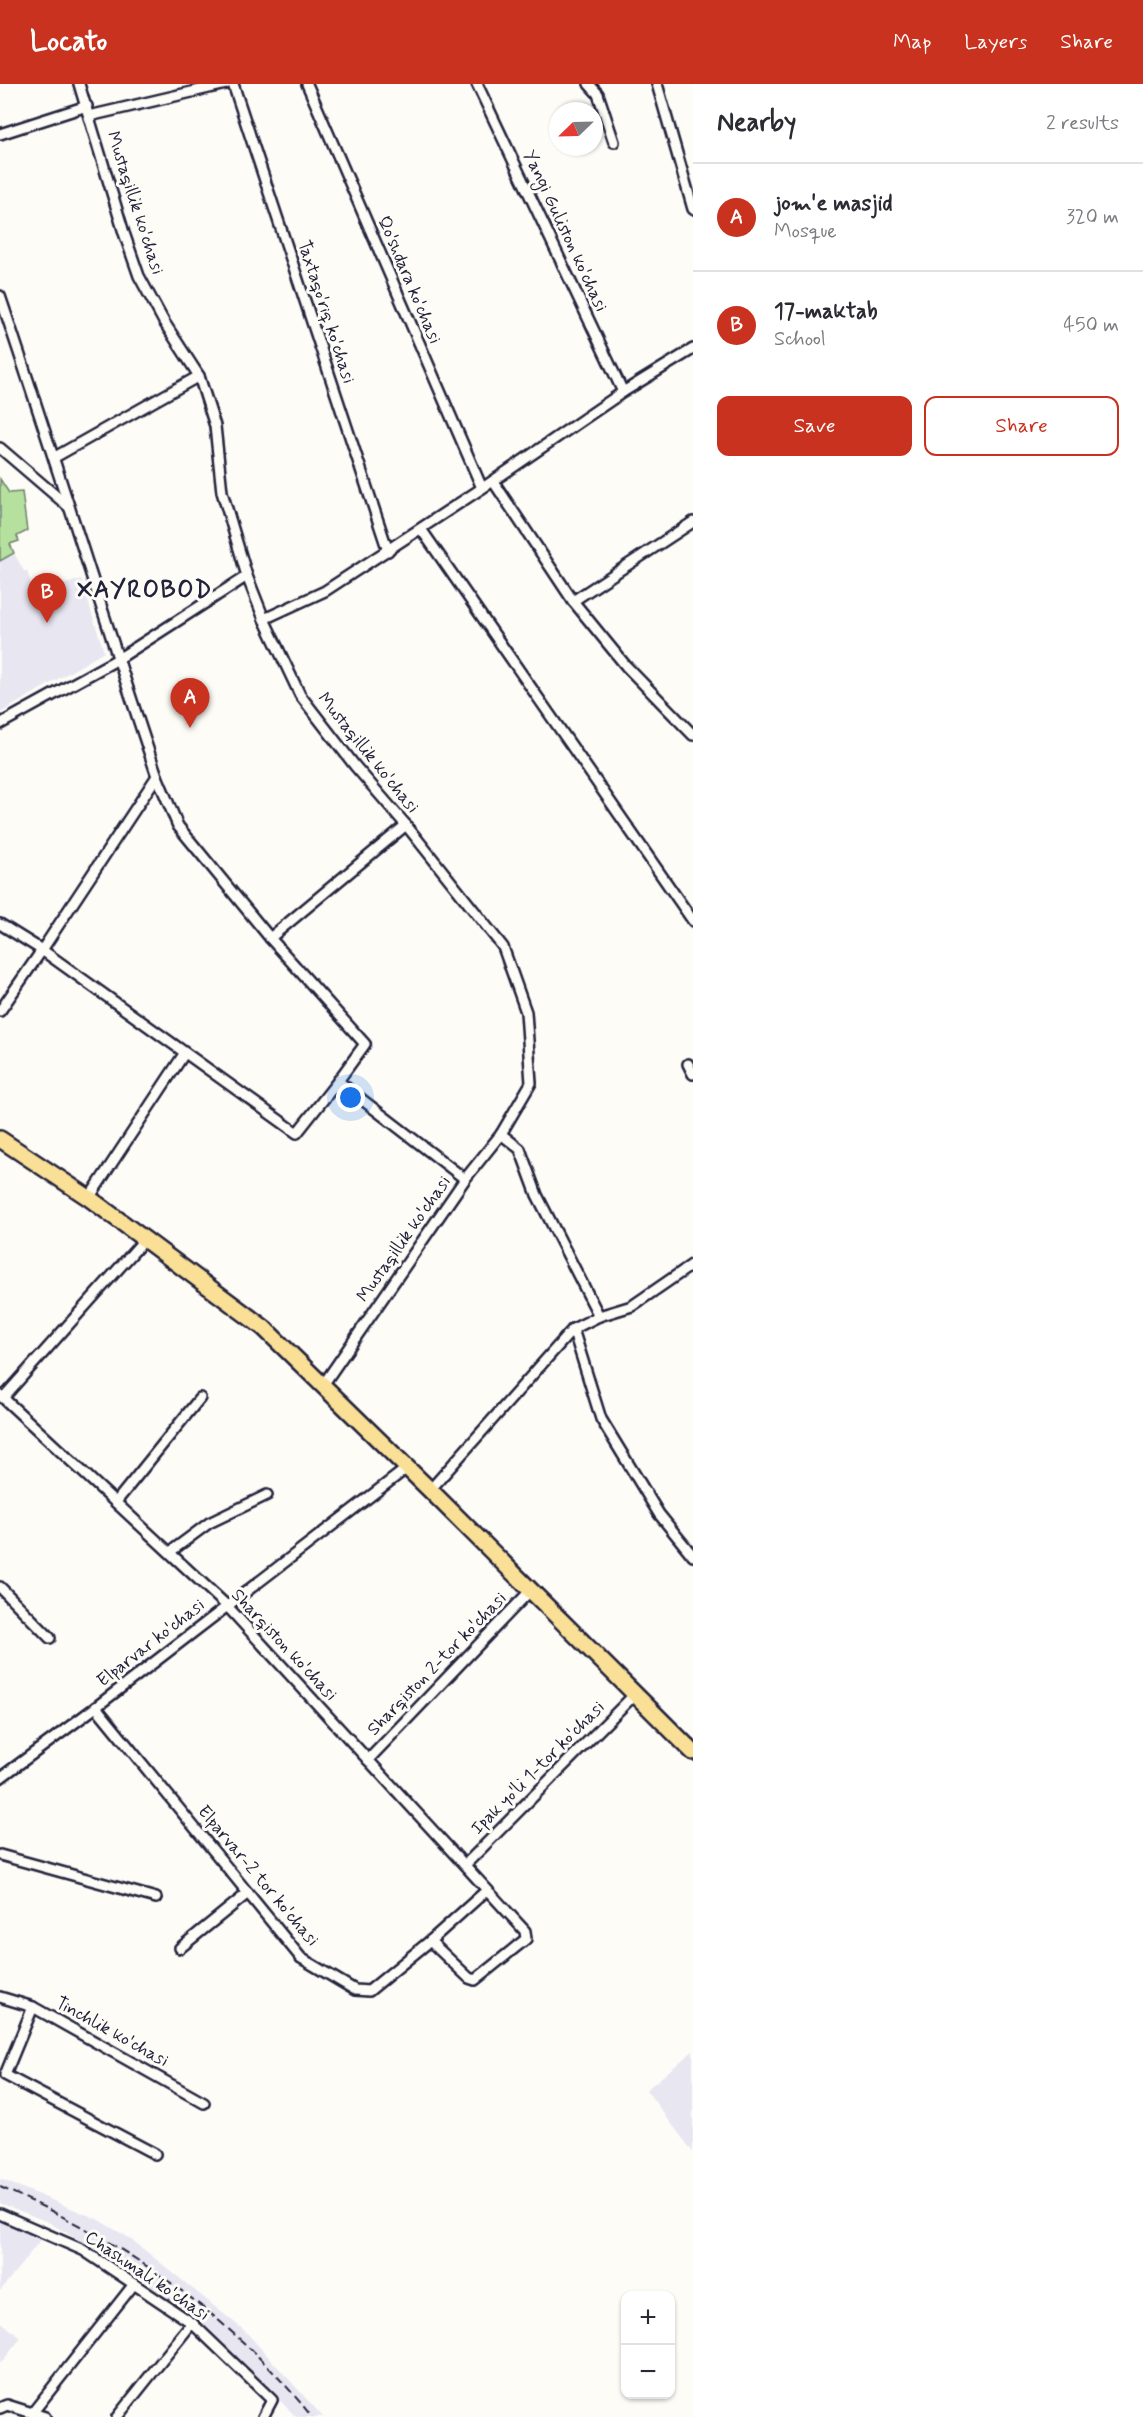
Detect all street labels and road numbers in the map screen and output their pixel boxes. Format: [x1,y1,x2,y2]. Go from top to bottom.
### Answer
street label: Mustaqillik ko'chasi [101,128,169,278]
street label: Yangi Guliston ko'chasi [516,146,613,316]
street label: Qo'shdara ko'chasi [371,212,447,348]
street label: Taxtaqo'riq ko'chasi [291,237,361,387]
street label: Mustaqillik ko'chasi [312,687,424,819]
street label: Mustaqillik ko'chasi [351,1171,457,1307]
street label: Sharqiston ko'chasi [226,1584,342,1706]
street label: Sharqiston 2-tor ko'chasi [362,1587,512,1741]
street label: Elparvar ko'chasi [92,1593,210,1693]
street label: Ipak yo'li 1-tor ko'chasi [466,1696,610,1840]
street label: Elparvar-2 tor ko'chasi [192,1800,324,1952]
street label: Tinchlik ko'chasi [51,1991,173,2073]
street label: Chashmali ko'chasi [80,2225,214,2327]

